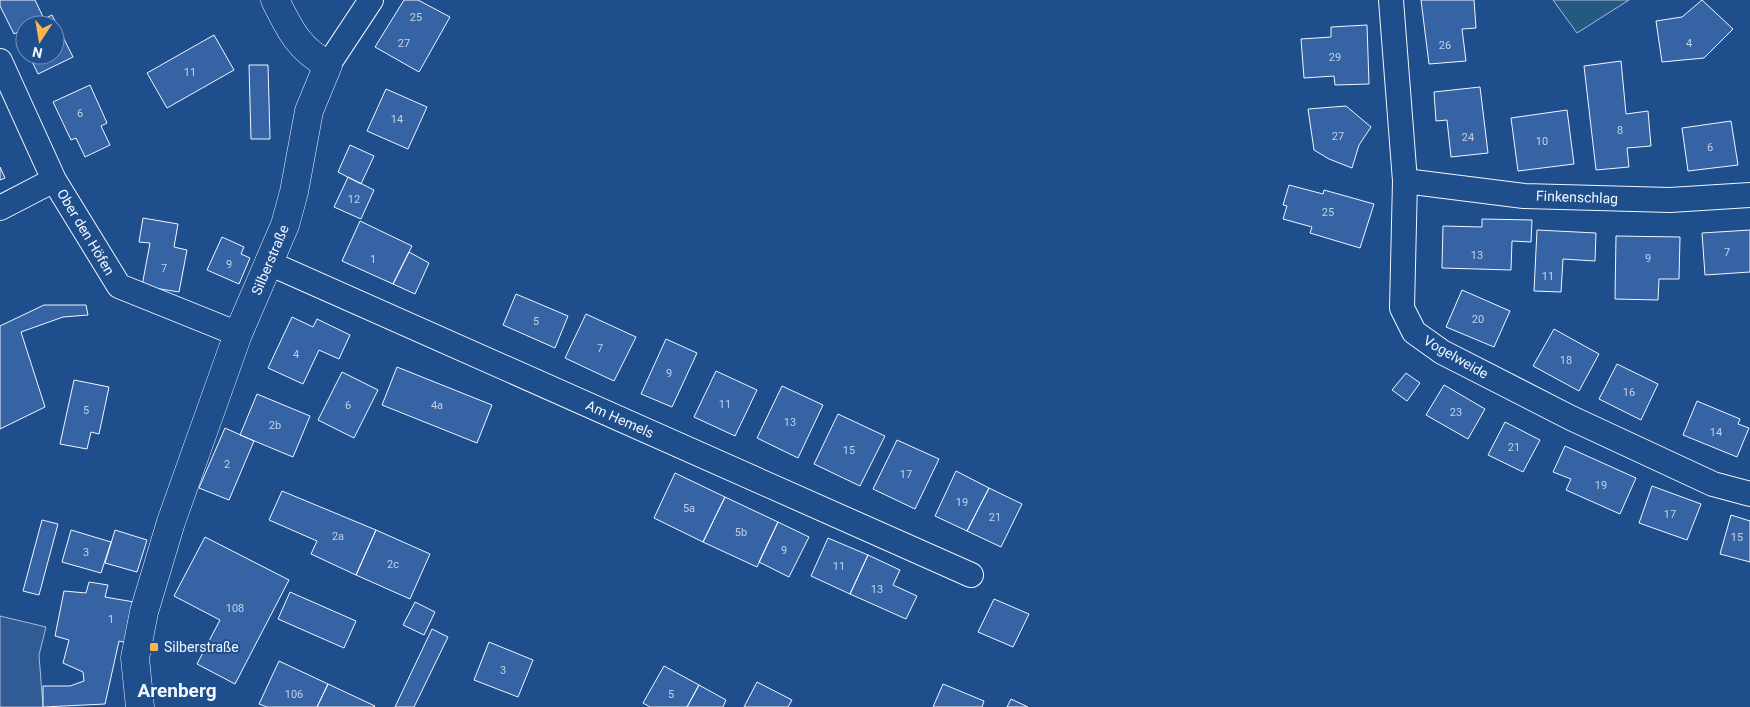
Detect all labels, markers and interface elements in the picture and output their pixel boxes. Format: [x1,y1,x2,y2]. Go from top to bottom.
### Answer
house number: 25 [410,11,422,24]
north arrow [15,15,65,65]
house number: 27 [398,37,410,50]
house number: 4 [1686,37,1692,50]
house number: 26 [1439,39,1451,52]
text: N [31,44,44,62]
house number: 29 [1329,51,1341,64]
house number: 11 [184,66,196,79]
house number: 6 [77,107,83,120]
house number: 14 [391,113,403,126]
house number: 8 [1617,124,1623,137]
house number: 27 [1332,130,1344,143]
house number: 24 [1462,131,1474,144]
house number: 10 [1536,135,1548,148]
house number: 6 [1707,141,1713,154]
street label: Ober den Höfen [54,186,118,278]
street label: Finkenschlag [1536,188,1618,206]
house number: 12 [348,193,360,206]
house number: 25 [1322,206,1334,219]
street label: Silberstraße [248,222,292,298]
house number: 7 [1724,246,1730,259]
house number: 13 [1471,249,1483,262]
house number: 9 [1645,252,1651,265]
house number: 1 [370,253,376,266]
house number: 9 [226,258,232,271]
house number: 7 [161,262,167,275]
house number: 11 [1542,270,1554,283]
house number: 20 [1472,313,1484,326]
house number: 5 [533,315,539,328]
street label: Vogelweide [1421,332,1491,382]
house number: 7 [597,342,603,355]
house number: 4 [293,348,299,361]
house number: 18 [1560,354,1572,367]
house number: 9 [666,367,672,380]
house number: 16 [1623,386,1635,399]
street label: Am Hemels [584,397,656,441]
house number: 11 [719,398,731,411]
house number: 6 [345,399,351,412]
house number: 4a [431,399,443,412]
house number: 5 [83,404,89,417]
house number: 23 [1450,406,1462,419]
house number: 13 [784,416,796,429]
house number: 2b [269,419,281,432]
house number: 14 [1710,426,1722,439]
house number: 21 [1508,441,1520,454]
house number: 15 [843,444,855,457]
house number: 2 [224,458,230,471]
house number: 17 [900,468,912,481]
house number: 19 [1595,479,1607,492]
house number: 19 [956,496,968,509]
house number: 5a [683,502,695,515]
house number: 17 [1664,508,1676,521]
house number: 21 [989,511,1001,524]
house number: 5b [735,526,747,539]
house number: 2a [332,530,344,543]
house number: 15 [1731,531,1743,544]
house number: 9 [781,544,787,557]
house number: 3 [83,546,89,559]
house number: 2c [387,558,399,571]
house number: 11 [833,560,845,573]
house number: 13 [871,583,883,596]
house number: 108 [226,602,244,615]
house number: 1 [108,613,114,626]
place label: Silberstraße [164,639,239,655]
marker: Silberstraße [148,641,160,653]
house number: 3 [500,664,506,677]
district label: Arenberg [137,679,217,702]
house number: 106 [285,688,303,701]
house number: 5 [668,688,674,701]

